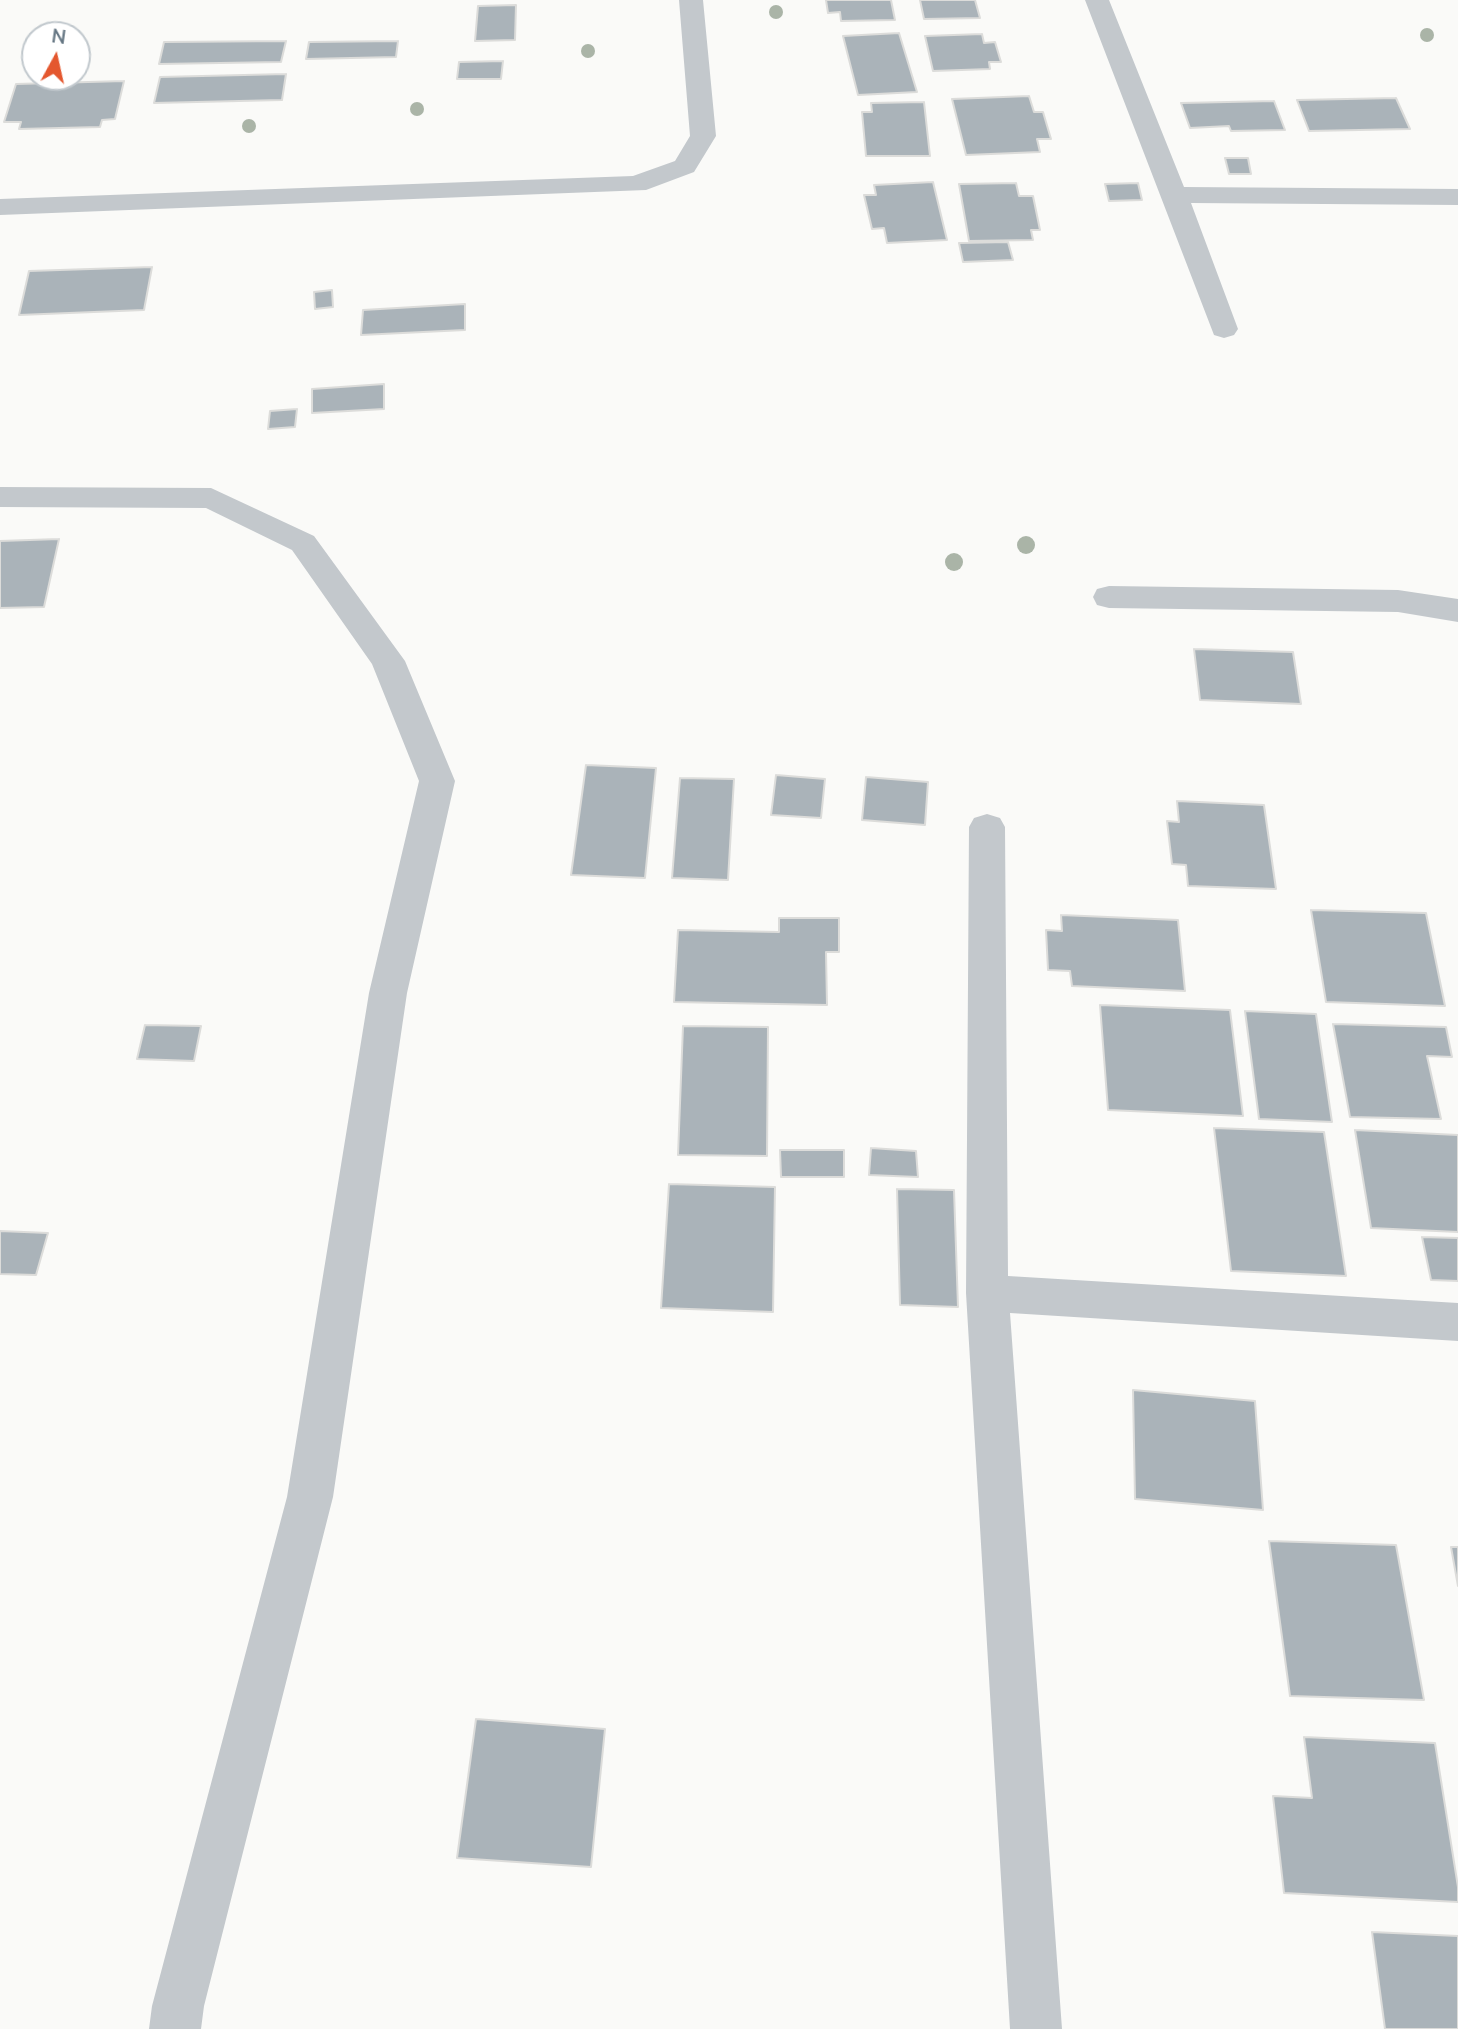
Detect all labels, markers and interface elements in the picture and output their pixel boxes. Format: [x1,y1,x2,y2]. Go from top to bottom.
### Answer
north arrow [21,21,91,91]
text: N [50,23,67,51]

